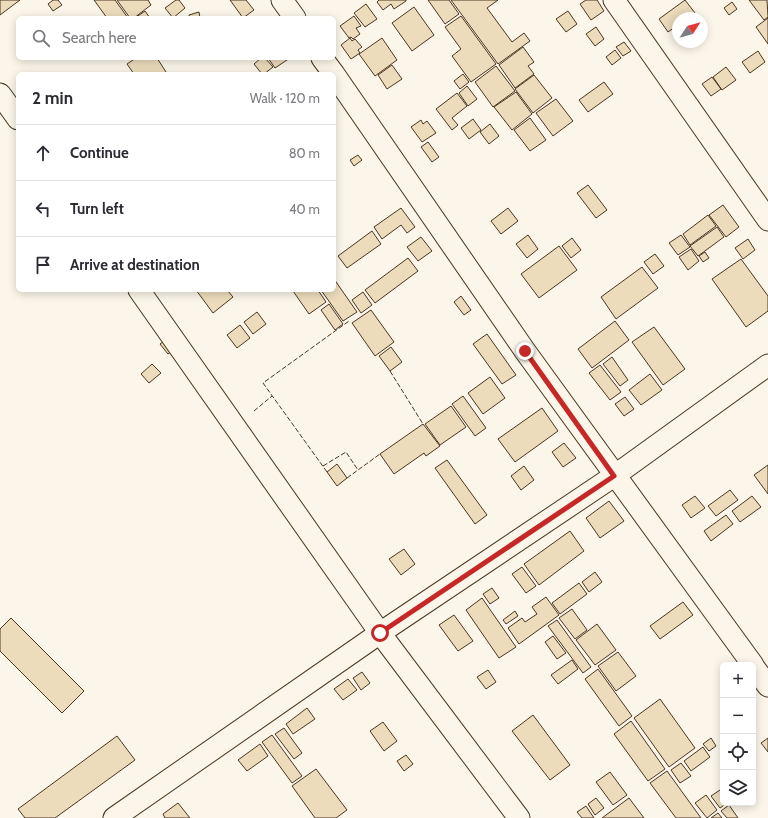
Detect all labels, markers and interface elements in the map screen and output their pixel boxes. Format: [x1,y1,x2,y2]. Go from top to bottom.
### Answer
north arrow [672,12,708,48]
search box [16,16,336,60]
icon: search [30,27,52,49]
text: Search here [62,29,137,47]
text: 2 min [32,88,73,108]
text: Walk · 120 m [250,90,320,106]
icon: ahead [32,142,54,164]
text: Continue [70,144,129,162]
text: 80 m [289,145,320,161]
icon: left [32,198,54,220]
text: Turn left [70,200,124,218]
text: 40 m [289,201,320,217]
icon: arrive [32,254,54,276]
text: Arrive at destination [70,256,200,274]
route end [516,342,534,360]
route start [371,624,389,642]
map controls [720,662,756,806]
button: + [720,662,756,698]
button: − [720,698,756,734]
button: locate [720,734,756,770]
button: layers [720,770,756,806]

